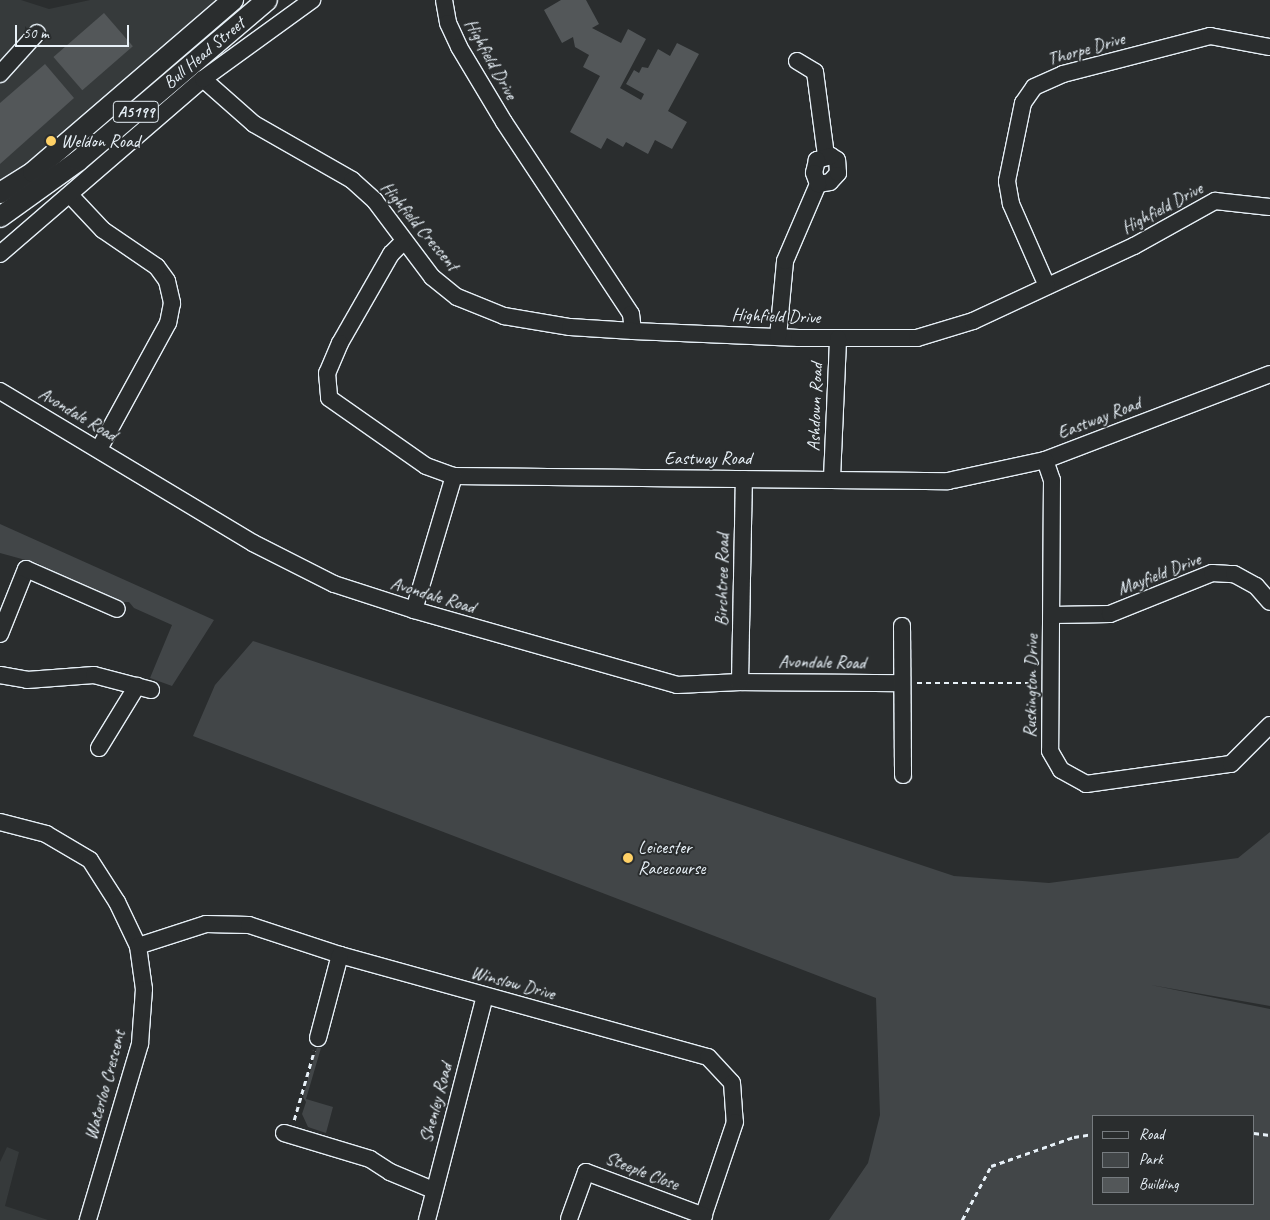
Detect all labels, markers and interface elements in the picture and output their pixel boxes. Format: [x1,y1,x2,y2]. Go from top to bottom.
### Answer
street label: Bull Head Street [159,12,249,94]
scale bar [18,15,131,47]
street label: Highfield Drive [460,15,522,103]
text: 50 m [23,24,49,43]
street label: Thorpe Drive [1045,28,1127,70]
road number: A5199 [112,98,160,125]
place label: Weldon Road [61,130,139,152]
marker: Weldon Road [45,135,57,147]
street label: Highfield Crescent [376,177,464,275]
street label: Highfield Drive [1118,178,1206,238]
street label: Highfield Drive [731,304,821,328]
street label: Ashdown Road [803,362,827,452]
street label: Avondale Road [35,382,121,446]
street label: Eastway Road [1055,392,1143,444]
street label: Eastway Road [665,447,751,469]
street label: Birchtree Road [710,534,734,626]
street label: Mayfield Drive [1114,548,1204,600]
street label: Avondale Road [388,572,478,618]
street label: Ruskington Drive [1019,634,1043,738]
street label: Avondale Road [778,650,866,674]
place label: Leicester Racecourse [638,837,705,880]
marker: Leicester Racecourse [622,852,634,864]
street label: Winslow Drive [468,961,558,1005]
street label: Waterloo Crescent [80,1028,130,1142]
street label: Shenley Road [415,1061,457,1145]
legend [1092,1115,1255,1205]
text: Road [1139,1125,1164,1144]
street label: Steeple Close [602,1147,682,1195]
text: Park [1139,1150,1163,1169]
text: Building [1139,1175,1178,1194]

